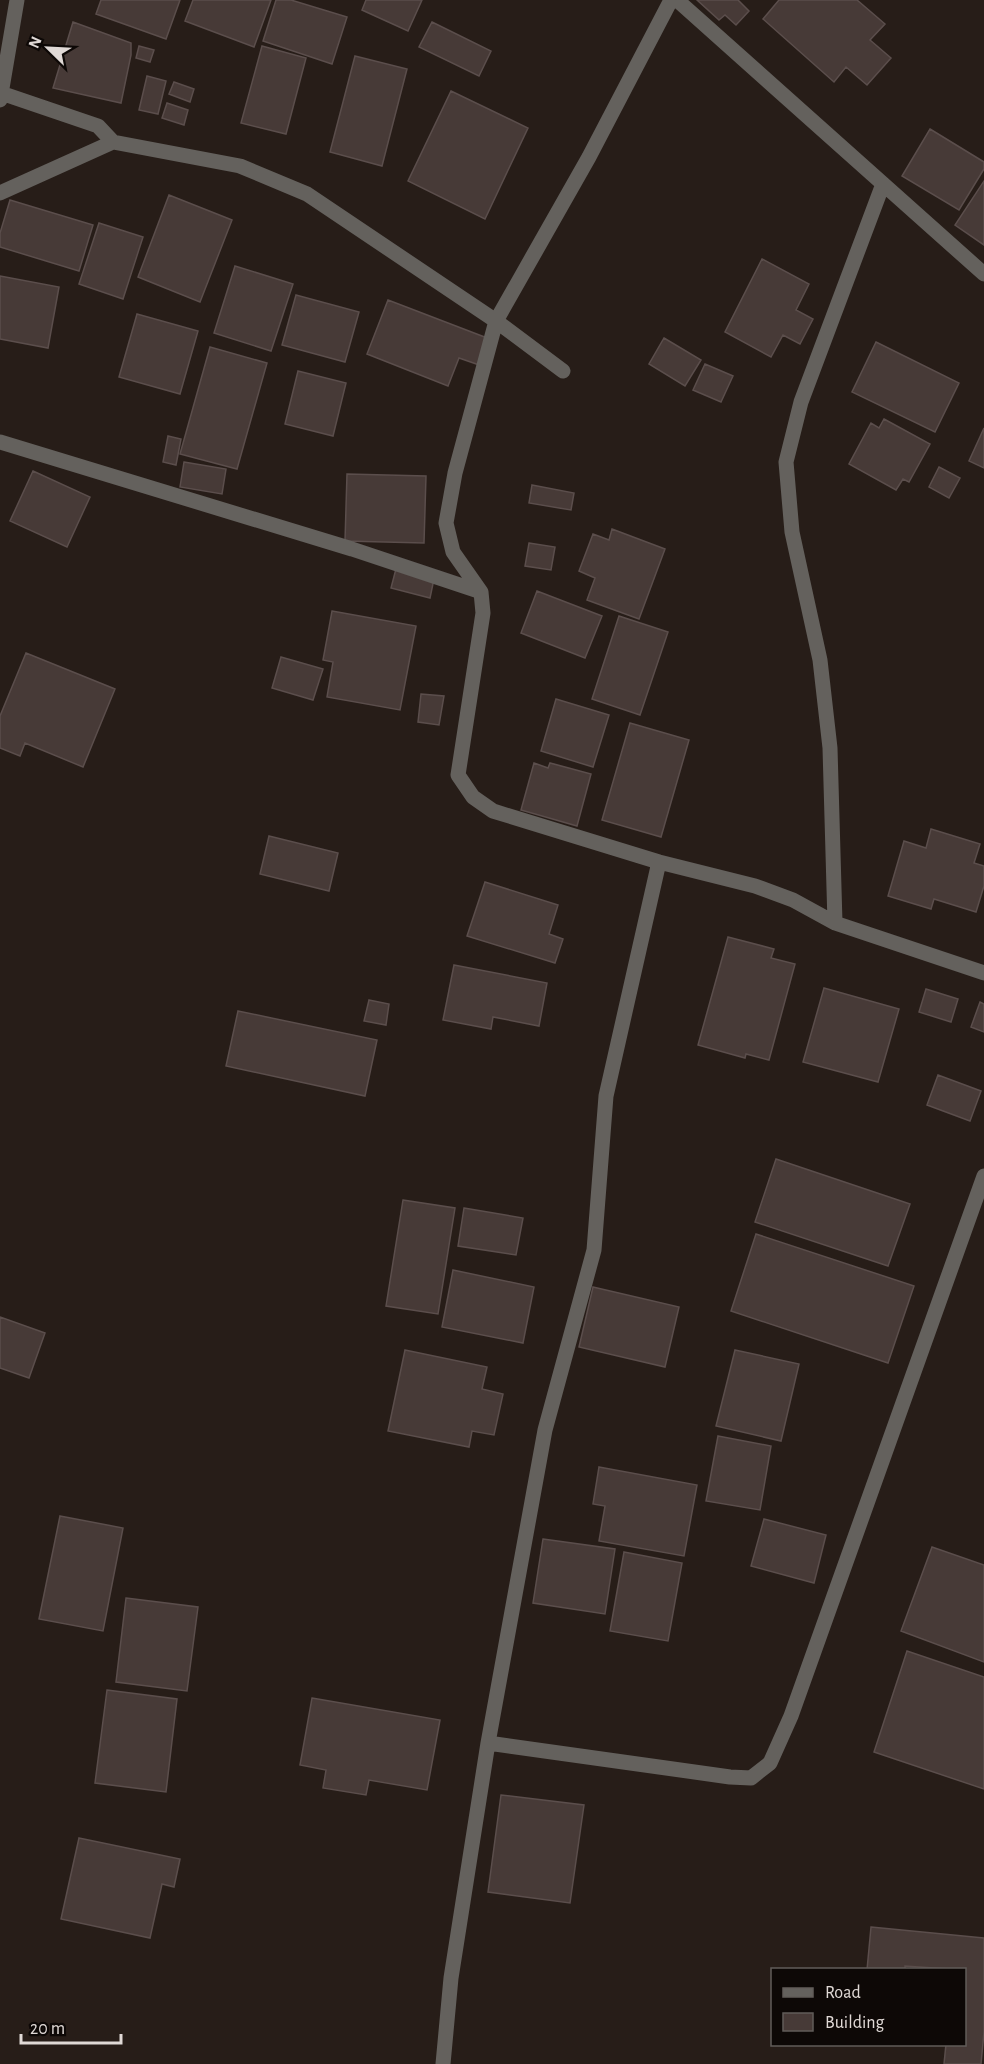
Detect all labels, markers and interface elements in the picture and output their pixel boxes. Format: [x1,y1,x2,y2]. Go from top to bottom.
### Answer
north arrow [18,18,78,78]
text: N [26,34,45,51]
legend [771,1968,966,2046]
text: Road [825,1984,861,2002]
scale bar [21,2007,122,2045]
text: Building [825,2014,885,2032]
text: 20 m [30,2020,65,2038]

